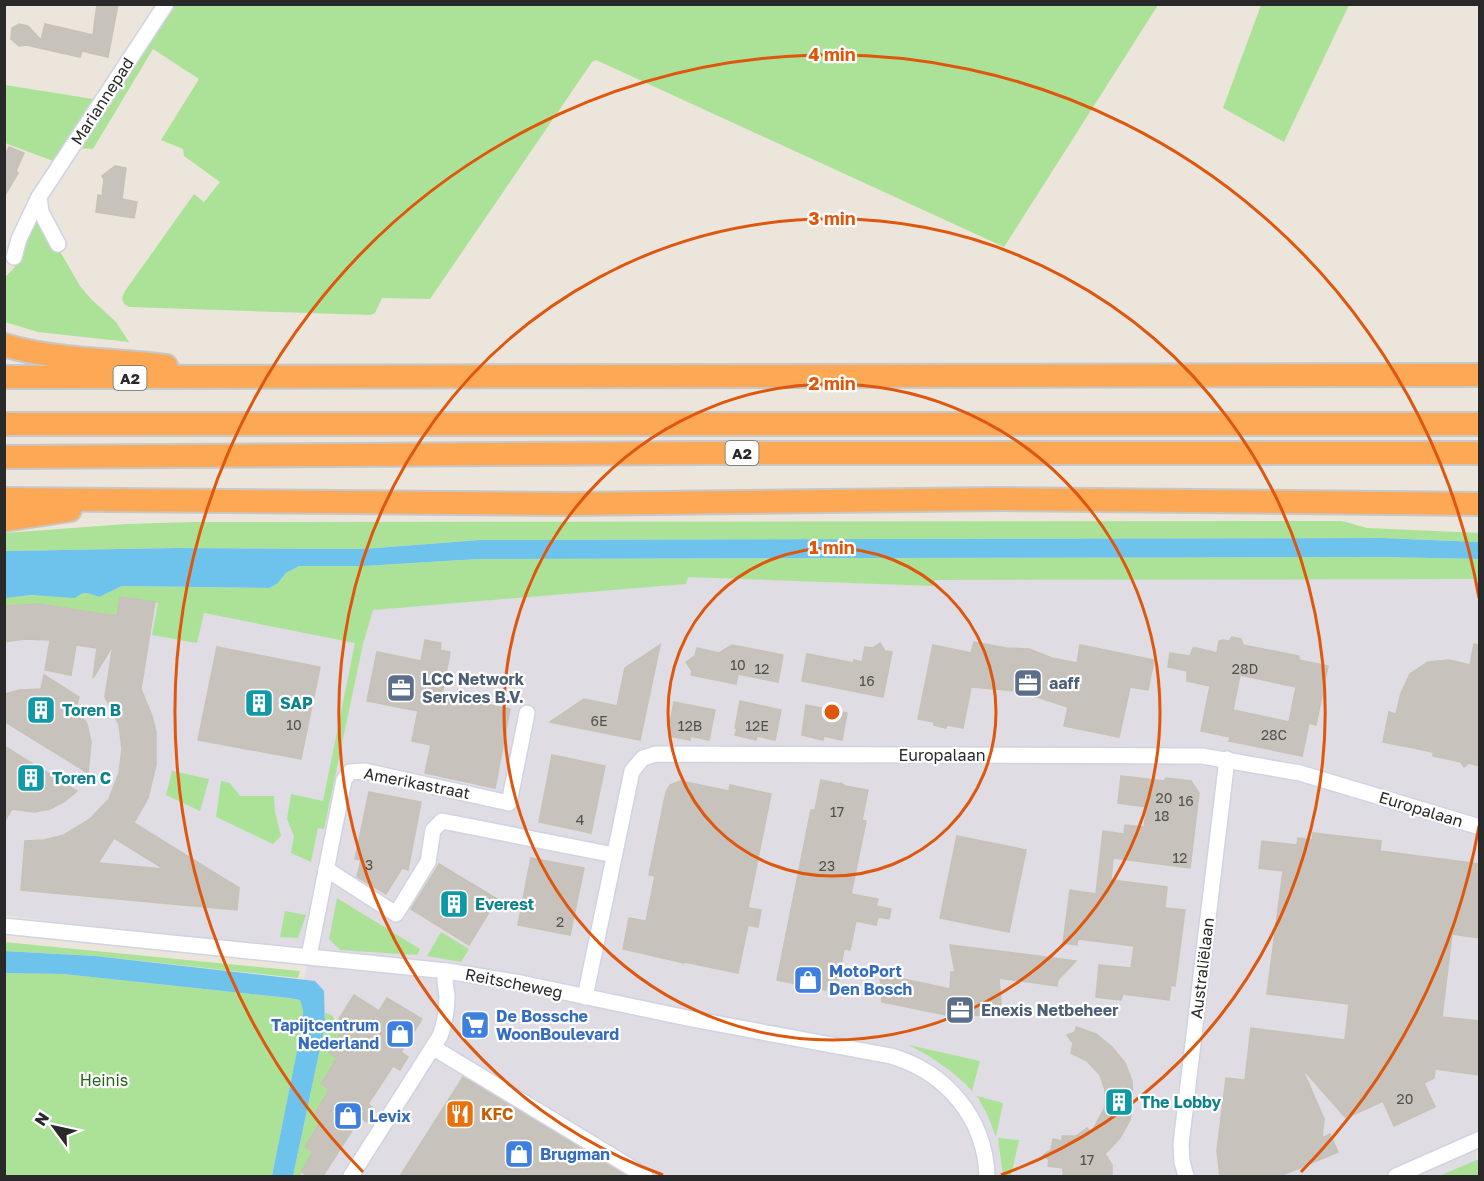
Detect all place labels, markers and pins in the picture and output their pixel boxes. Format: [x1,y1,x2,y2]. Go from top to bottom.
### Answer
office icon: aaff [1012,667,1044,699]
place label: LCC Network Services B.V. [422,669,525,707]
office icon: LCC Network Services B.V. [385,672,417,704]
place label: aaff [1049,673,1080,693]
building icon: SAP [243,687,275,719]
place label: SAP [280,693,313,713]
building icon: Toren B [25,694,57,726]
place label: Toren B [62,700,121,720]
centre of rings [822,702,842,722]
building icon: Toren C [15,762,47,794]
place label: Toren C [52,768,111,788]
building icon: Everest [438,888,470,920]
place label: Everest [475,894,534,914]
place label: MotoPort Den Bosch [829,961,912,999]
shop icon: MotoPort Den Bosch [792,964,824,996]
office icon: Enexis Netbeheer [944,994,976,1026]
place label: Enexis Netbeheer [981,1000,1118,1020]
place label: De Bossche WoonBoulevard [496,1006,619,1044]
supermarket icon: De Bossche WoonBoulevard [459,1009,491,1041]
place label: Tapijtcentrum Nederland [271,1015,379,1053]
shop icon: Tapijtcentrum Nederland [384,1018,416,1050]
building icon: The Lobby [1103,1086,1135,1118]
place label: The Lobby [1140,1092,1222,1112]
restaurant icon: KFC [444,1098,476,1130]
shop icon: Levix [332,1100,364,1132]
place label: KFC [481,1104,513,1124]
place label: Levix [369,1106,411,1126]
shop icon: Brugman [503,1138,535,1170]
place label: Brugman [540,1144,610,1164]

